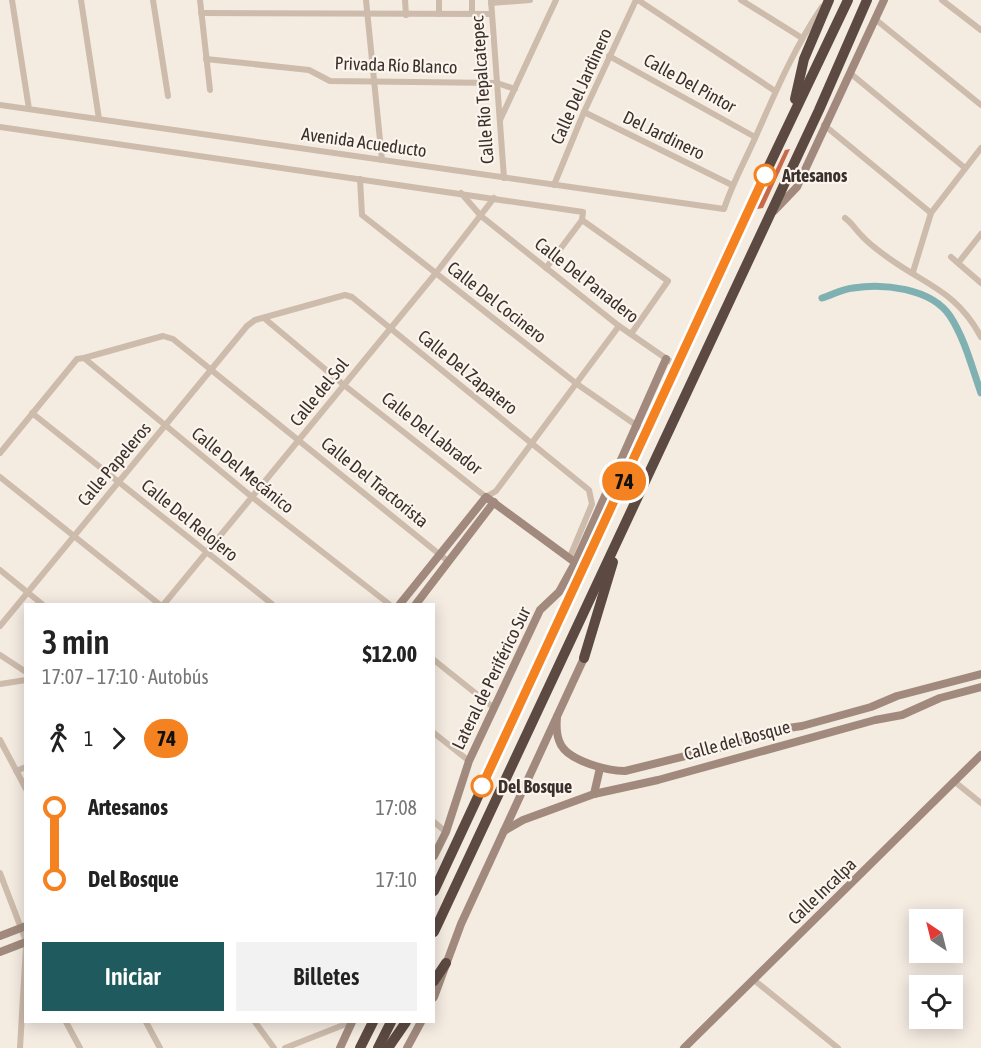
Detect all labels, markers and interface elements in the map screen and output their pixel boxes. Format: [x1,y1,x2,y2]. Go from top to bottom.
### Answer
street label: Calle Río Tepalcatepec [466,15,498,165]
street label: Calle Del Jardinero [546,25,616,147]
street label: Calle Del Pintor [640,49,740,117]
street label: Privada Río Blanco [334,52,458,78]
street label: Del Jardinero [620,106,708,164]
street label: Avenida Acueducto [300,123,428,161]
marker: Artesanos [754,164,776,186]
place label: Artesanos [781,165,848,186]
street label: Calle Del Panadero [531,233,643,327]
street label: Calle Del Cocinero [443,257,551,347]
street label: Calle Del Zapatero [414,325,522,419]
street label: Calle del Sol [285,354,353,430]
street label: Calle Del Labrador [378,387,487,479]
street label: Calle Papeleros [73,418,155,510]
street label: Calle Del Mecánico [188,422,298,518]
street label: Calle Del Tractorista [317,432,433,532]
line badge: 74 [597,462,651,500]
text: 74 [614,469,634,493]
street label: Calle Del Relojero [137,475,243,565]
street label: Lateral de Periférico Sur [447,603,535,753]
text: 3 min [42,623,109,661]
text: $12.00 [362,641,417,667]
text: 17:07 – 17:10 · Autobús [42,665,209,688]
street label: Calle del Bosque [682,716,792,764]
icon: walk [42,722,75,755]
icon: forward [102,722,135,755]
text: 74 [156,726,176,750]
text: 1 [84,727,93,750]
marker: Del Bosque [471,775,493,797]
place label: Del Bosque [498,776,572,797]
text: Artesanos [88,794,168,820]
text: 17:08 [375,796,417,819]
street label: Calle Incalpa [784,853,860,929]
text: Del Bosque [88,866,179,892]
text: 17:10 [376,868,417,891]
north arrow [909,909,963,963]
map controls [909,909,963,1029]
button: Iniciar [42,942,224,1011]
button: Billetes [236,942,417,1011]
button: locate [909,975,963,1029]

